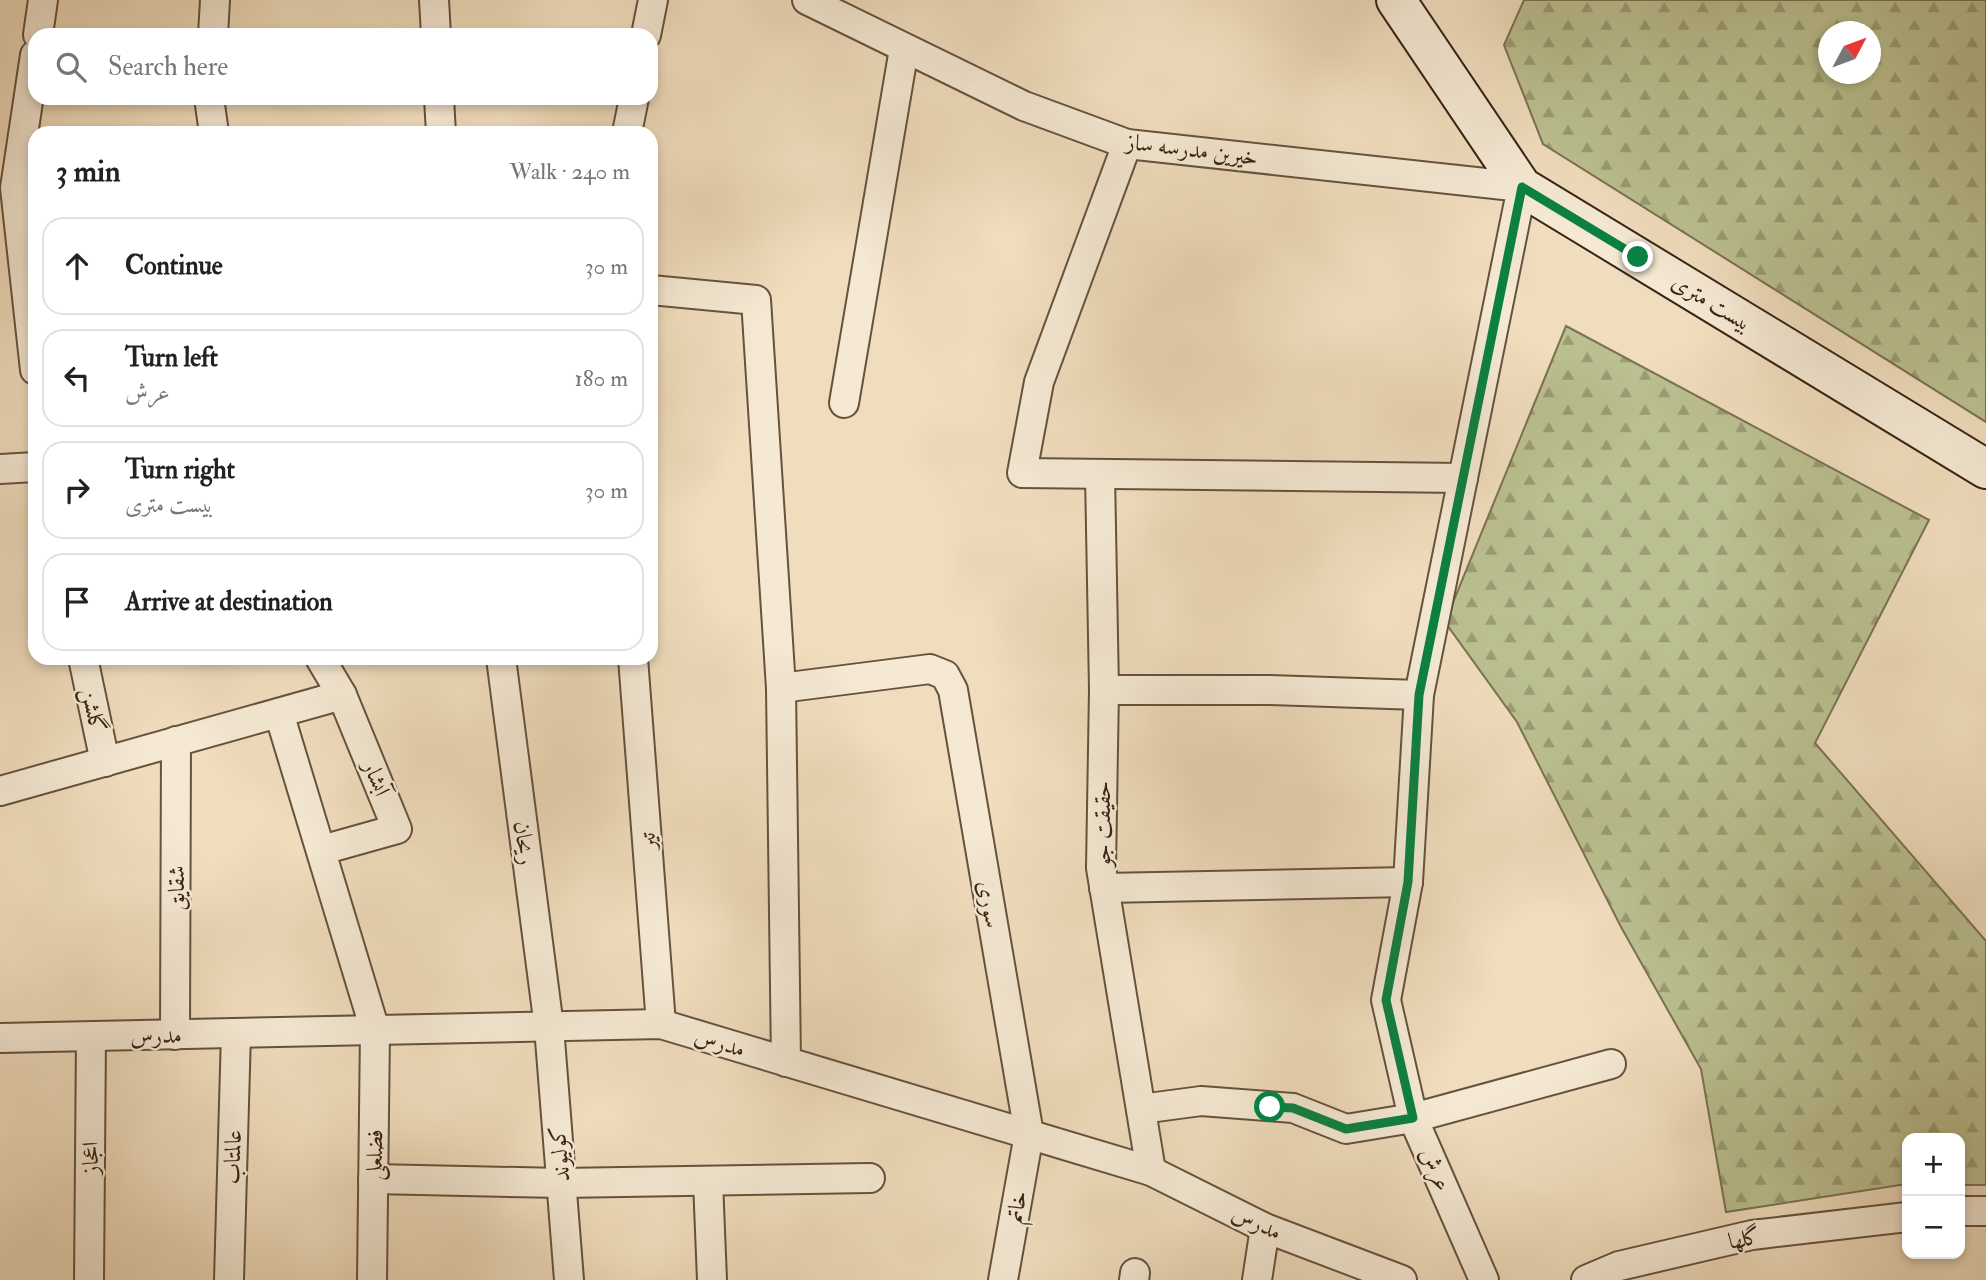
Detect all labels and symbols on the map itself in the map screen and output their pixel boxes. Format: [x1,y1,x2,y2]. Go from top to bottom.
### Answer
north arrow [1818,21,1881,84]
street label: خیرین مدرسه ساز [1122,127,1260,172]
route end [1622,241,1653,272]
street label: بیست متری [1666,267,1757,338]
street label: گلشن [74,685,112,735]
street label: آبشار [356,754,398,803]
street label: حقیقت جو [1088,781,1117,869]
street label: ریحان [507,819,542,867]
street label: تیر [632,831,663,852]
street label: شقایق [162,865,191,911]
street label: سوری [971,878,1008,930]
street label: مدرس [130,1021,182,1050]
street label: مدرس [691,1021,749,1064]
route start [1254,1091,1285,1122]
street label: کولیوند [543,1125,576,1183]
street label: عالمتاب [217,1129,248,1185]
street label: فضلعلی [360,1129,392,1181]
street label: اعجاز [76,1141,105,1177]
street label: عرش [1412,1143,1458,1196]
street label: خاتم [999,1188,1039,1227]
street label: مدرس [1227,1198,1286,1247]
street label: گلها [1726,1221,1763,1256]

